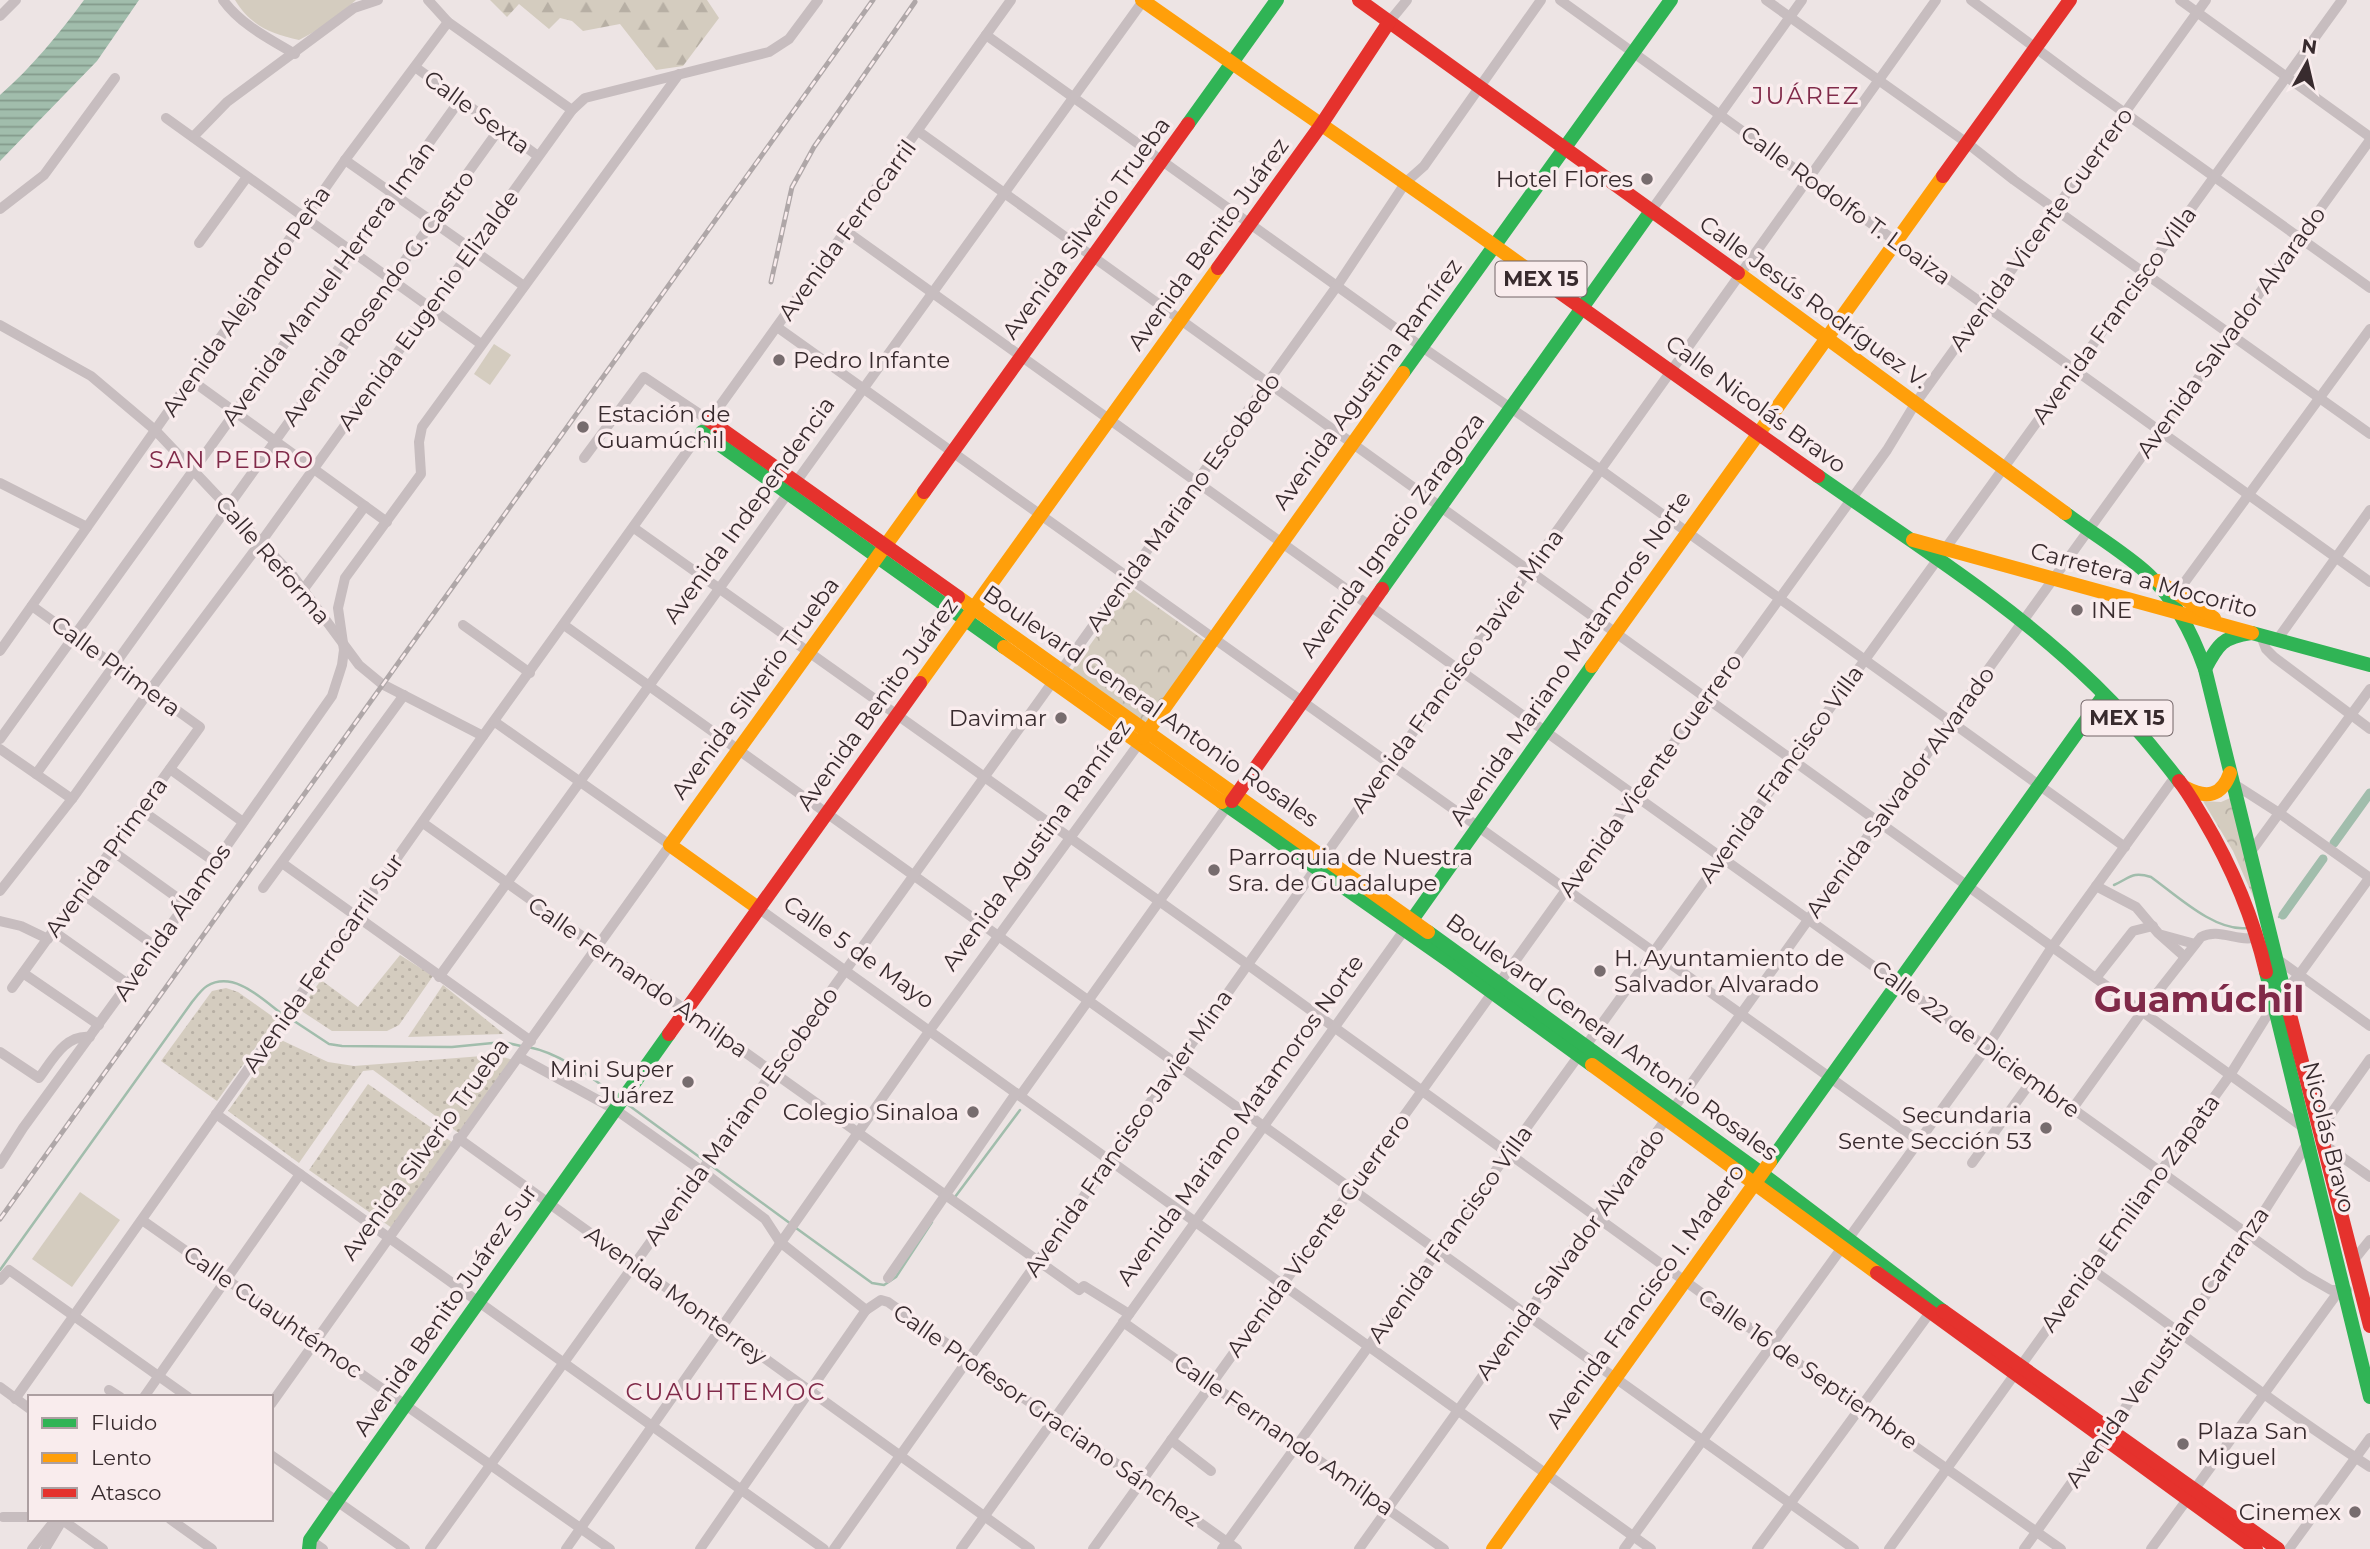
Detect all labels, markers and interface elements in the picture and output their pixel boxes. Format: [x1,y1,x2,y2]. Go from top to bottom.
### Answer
north arrow [2272,28,2342,98]
text: N [2300,34,2319,59]
street label: Calle Sexta [418,64,536,160]
district label: JUÁREZ [1751,81,1860,110]
street label: Avenida Vicente Guerrero [1943,102,2139,356]
street label: Avenida Silverio Trueba [996,112,1176,344]
street label: Calle Rodolfo T. Loaiza [1735,119,1957,291]
street label: Avenida Benito Juárez [1121,132,1295,356]
street label: Avenida Ferrocarril [772,134,922,326]
street label: Avenida Manuel Herrera Imán [215,136,441,430]
street label: Avenida Rosendo G. Castro [276,165,480,431]
place label: Hotel Flores [1496,165,1633,193]
marker: Hotel Flores [1639,171,1655,187]
street label: Avenida Alejandro Peña [156,180,336,422]
street label: Avenida Eugenio Elizalde [331,184,525,436]
street label: Avenida Francisco Villa [2026,201,2202,429]
street label: Avenida Salvador Alvarado [2130,201,2332,463]
street label: Calle Jesús Rodríguez V. [1694,210,1934,394]
street label: Avenida Agustina Ramírez [1266,253,1468,515]
road number: MEX 15 [1496,262,1586,296]
street label: Calle Nicolás Bravo [1660,329,1852,479]
place label: Pedro Infante [793,346,950,374]
marker: Pedro Infante [771,352,787,368]
street label: Avenida Mariano Escobedo [1080,367,1286,637]
street label: Avenida Independencia [657,391,841,629]
place label: Estación de Guamúchil [597,400,730,454]
street label: Avenida Ignacio Zaragoza [1294,407,1490,663]
marker: Estación de Guamúchil [575,419,591,435]
district label: SAN PEDRO [149,445,315,474]
street label: Avenida Mariano Matamoros Norte [1443,485,1697,831]
street label: Calle Reforma [209,490,337,630]
street label: Avenida Francisco Javier Mina [1345,524,1569,818]
street label: Carretera a Mocorito [2027,536,2261,624]
street label: Avenida Silverio Trueba [665,572,845,804]
street label: Boulevard General Antonio Rosales [978,579,1324,833]
street label: Avenida Benito Juárez [790,592,964,816]
place label: INE [2091,596,2132,624]
marker: INE [2069,602,2085,618]
street label: Calle Primera [46,610,186,722]
street label: Avenida Vicente Guerrero [1552,648,1748,902]
street label: Avenida Francisco Villa [1693,660,1869,888]
street label: Avenida Salvador Alvarado [1799,661,2001,923]
road number: MEX 15 [2082,700,2172,736]
place label: Davimar [949,704,1047,732]
marker: Davimar [1053,710,1069,726]
street label: Avenida Agustina Ramírez [935,714,1137,976]
street label: Avenida Primera [39,772,173,942]
street label: Avenida Álamos [107,838,237,1006]
place label: Parroquia de Nuestra Sra. de Guadalupe [1228,843,1473,897]
street label: Avenida Ferrocarril Sur [237,848,409,1078]
marker: Parroquia de Nuestra Sra. de Guadalupe [1206,862,1222,878]
street label: Calle 5 de Mayo [778,889,940,1015]
street label: Calle Fernando Amilpa [523,890,753,1064]
street label: Boulevard General Antonio Rosales [1441,907,1783,1167]
place label: H. Ayuntamiento de Salvador Alvarado [1614,944,1844,998]
street label: Avenida Mariano Matamoros Norte [1111,949,1369,1291]
street label: Calle 22 de Diciembre [1866,954,2086,1124]
marker: H. Ayuntamiento de Salvador Alvarado [1592,963,1608,979]
district label: Guamúchil [2094,976,2304,1021]
street label: Avenida Mariano Escobedo [638,981,844,1251]
street label: Avenida Francisco Javier Mina [1018,984,1238,1282]
street label: Avenida Silverio Trueba [335,1033,515,1265]
place label: Mini Super Juárez [550,1055,674,1109]
street label: Nicolás Bravo [2297,1059,2361,1215]
marker: Mini Super Juárez [680,1074,696,1090]
street label: Avenida Emiliano Zapata [2034,1089,2226,1337]
place label: Colegio Sinaloa [783,1098,959,1126]
place label: Secundaria Sente Sección 53 [1838,1101,2032,1155]
marker: Colegio Sinaloa [965,1104,981,1120]
street label: Avenida Vicente Guerrero [1220,1108,1416,1362]
street label: Avenida Francisco Villa [1362,1120,1538,1348]
marker: Secundaria Sente Sección 53 [2038,1120,2054,1136]
street label: Avenida Salvador Alvarado [1469,1123,1671,1385]
street label: Avenida Francisco I. Madero [1540,1158,1750,1434]
street label: Avenida Benito Juárez Sur [347,1179,543,1441]
street label: Avenida Venustiano Carranza [2059,1201,2275,1493]
street label: Avenida Monterrey [580,1220,773,1371]
street label: Calle Cuauhtémoc [178,1240,368,1384]
street label: Calle 16 de Septiembre [1693,1282,1923,1456]
street label: Calle Profesor Graciano Sánchez [888,1298,1206,1532]
street label: Calle Fernando Amilpa [1169,1348,1399,1522]
district label: CUAUHTEMOC [626,1377,826,1406]
legend [28,1395,273,1521]
text: Fluido [91,1410,157,1435]
place label: Plaza San Miguel [2197,1417,2308,1471]
marker: Plaza San Miguel [2175,1436,2191,1452]
text: Lento [91,1445,151,1470]
text: Atasco [91,1480,162,1505]
place label: Cinemex [2239,1498,2341,1526]
marker: Cinemex [2347,1504,2363,1520]

